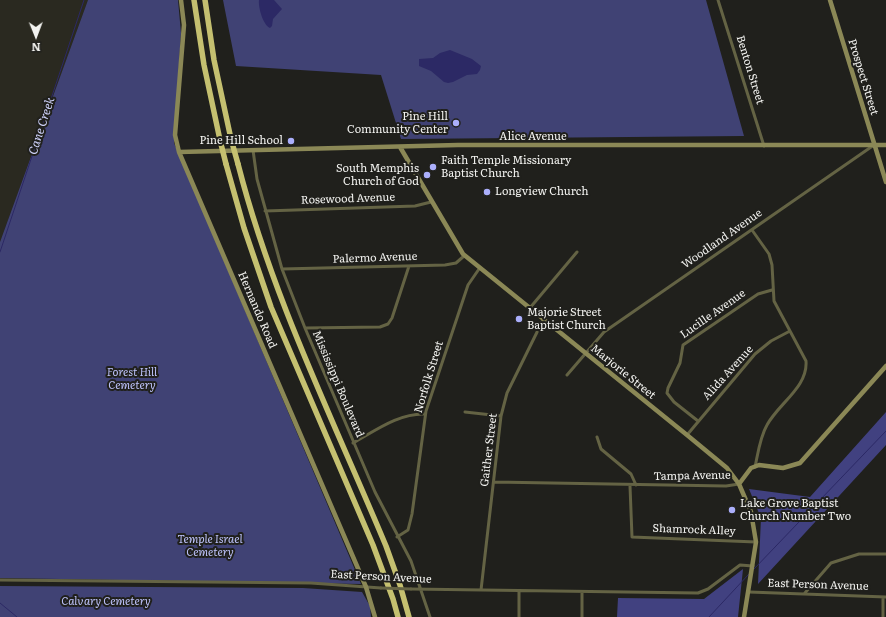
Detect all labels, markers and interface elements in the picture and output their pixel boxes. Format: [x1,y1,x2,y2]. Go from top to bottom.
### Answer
north arrow [16,16,56,56]
street label: Benton Street [733,34,767,106]
street label: Prospect Street [845,37,881,117]
text: N [31,40,41,56]
water label: Cane Creek [26,95,58,157]
place label: Pine Hill Community Center [347,110,448,136]
marker: Pine Hill Community Center [451,118,461,128]
street label: Alice Avenue [499,130,567,144]
place label: Pine Hill School [200,134,283,148]
marker: Pine Hill School [286,136,296,146]
place label: Faith Temple Missionary Baptist Church [441,154,571,180]
place label: South Memphis Church of God [336,162,419,188]
marker: Faith Temple Missionary Baptist Church [428,162,438,172]
marker: South Memphis Church of God [422,170,432,180]
place label: Longview Church [495,185,589,199]
marker: Longview Church [482,187,492,197]
street label: Rosewood Avenue [301,191,395,207]
street label: Woodland Avenue [679,206,765,272]
street label: Palermo Avenue [332,250,418,266]
street label: Hernando Road [235,270,279,350]
street label: Lucille Avenue [678,287,748,341]
place label: Majorie Street Baptist Church [527,306,606,332]
marker: Majorie Street Baptist Church [514,314,524,324]
street label: Mississippi Boulevard [309,329,367,439]
street label: Norfolk Street [412,339,446,415]
street label: Marjorie Street [588,342,658,402]
street label: Alida Avenue [700,343,756,403]
park label: Forest Hill Cemetery [107,366,157,392]
street label: Gaither Street [478,413,500,487]
street label: Tampa Avenue [653,469,731,483]
place label: Lake Grove Baptist Church Number Two [740,497,851,523]
marker: Lake Grove Baptist Church Number Two [727,505,737,515]
street label: Shamrock Alley [652,522,736,538]
park label: Temple Israel Cemetery [177,533,243,559]
street label: East Person Avenue [330,568,432,586]
street label: East Person Avenue [767,577,869,593]
park label: Calvary Cemetery [61,595,151,609]

